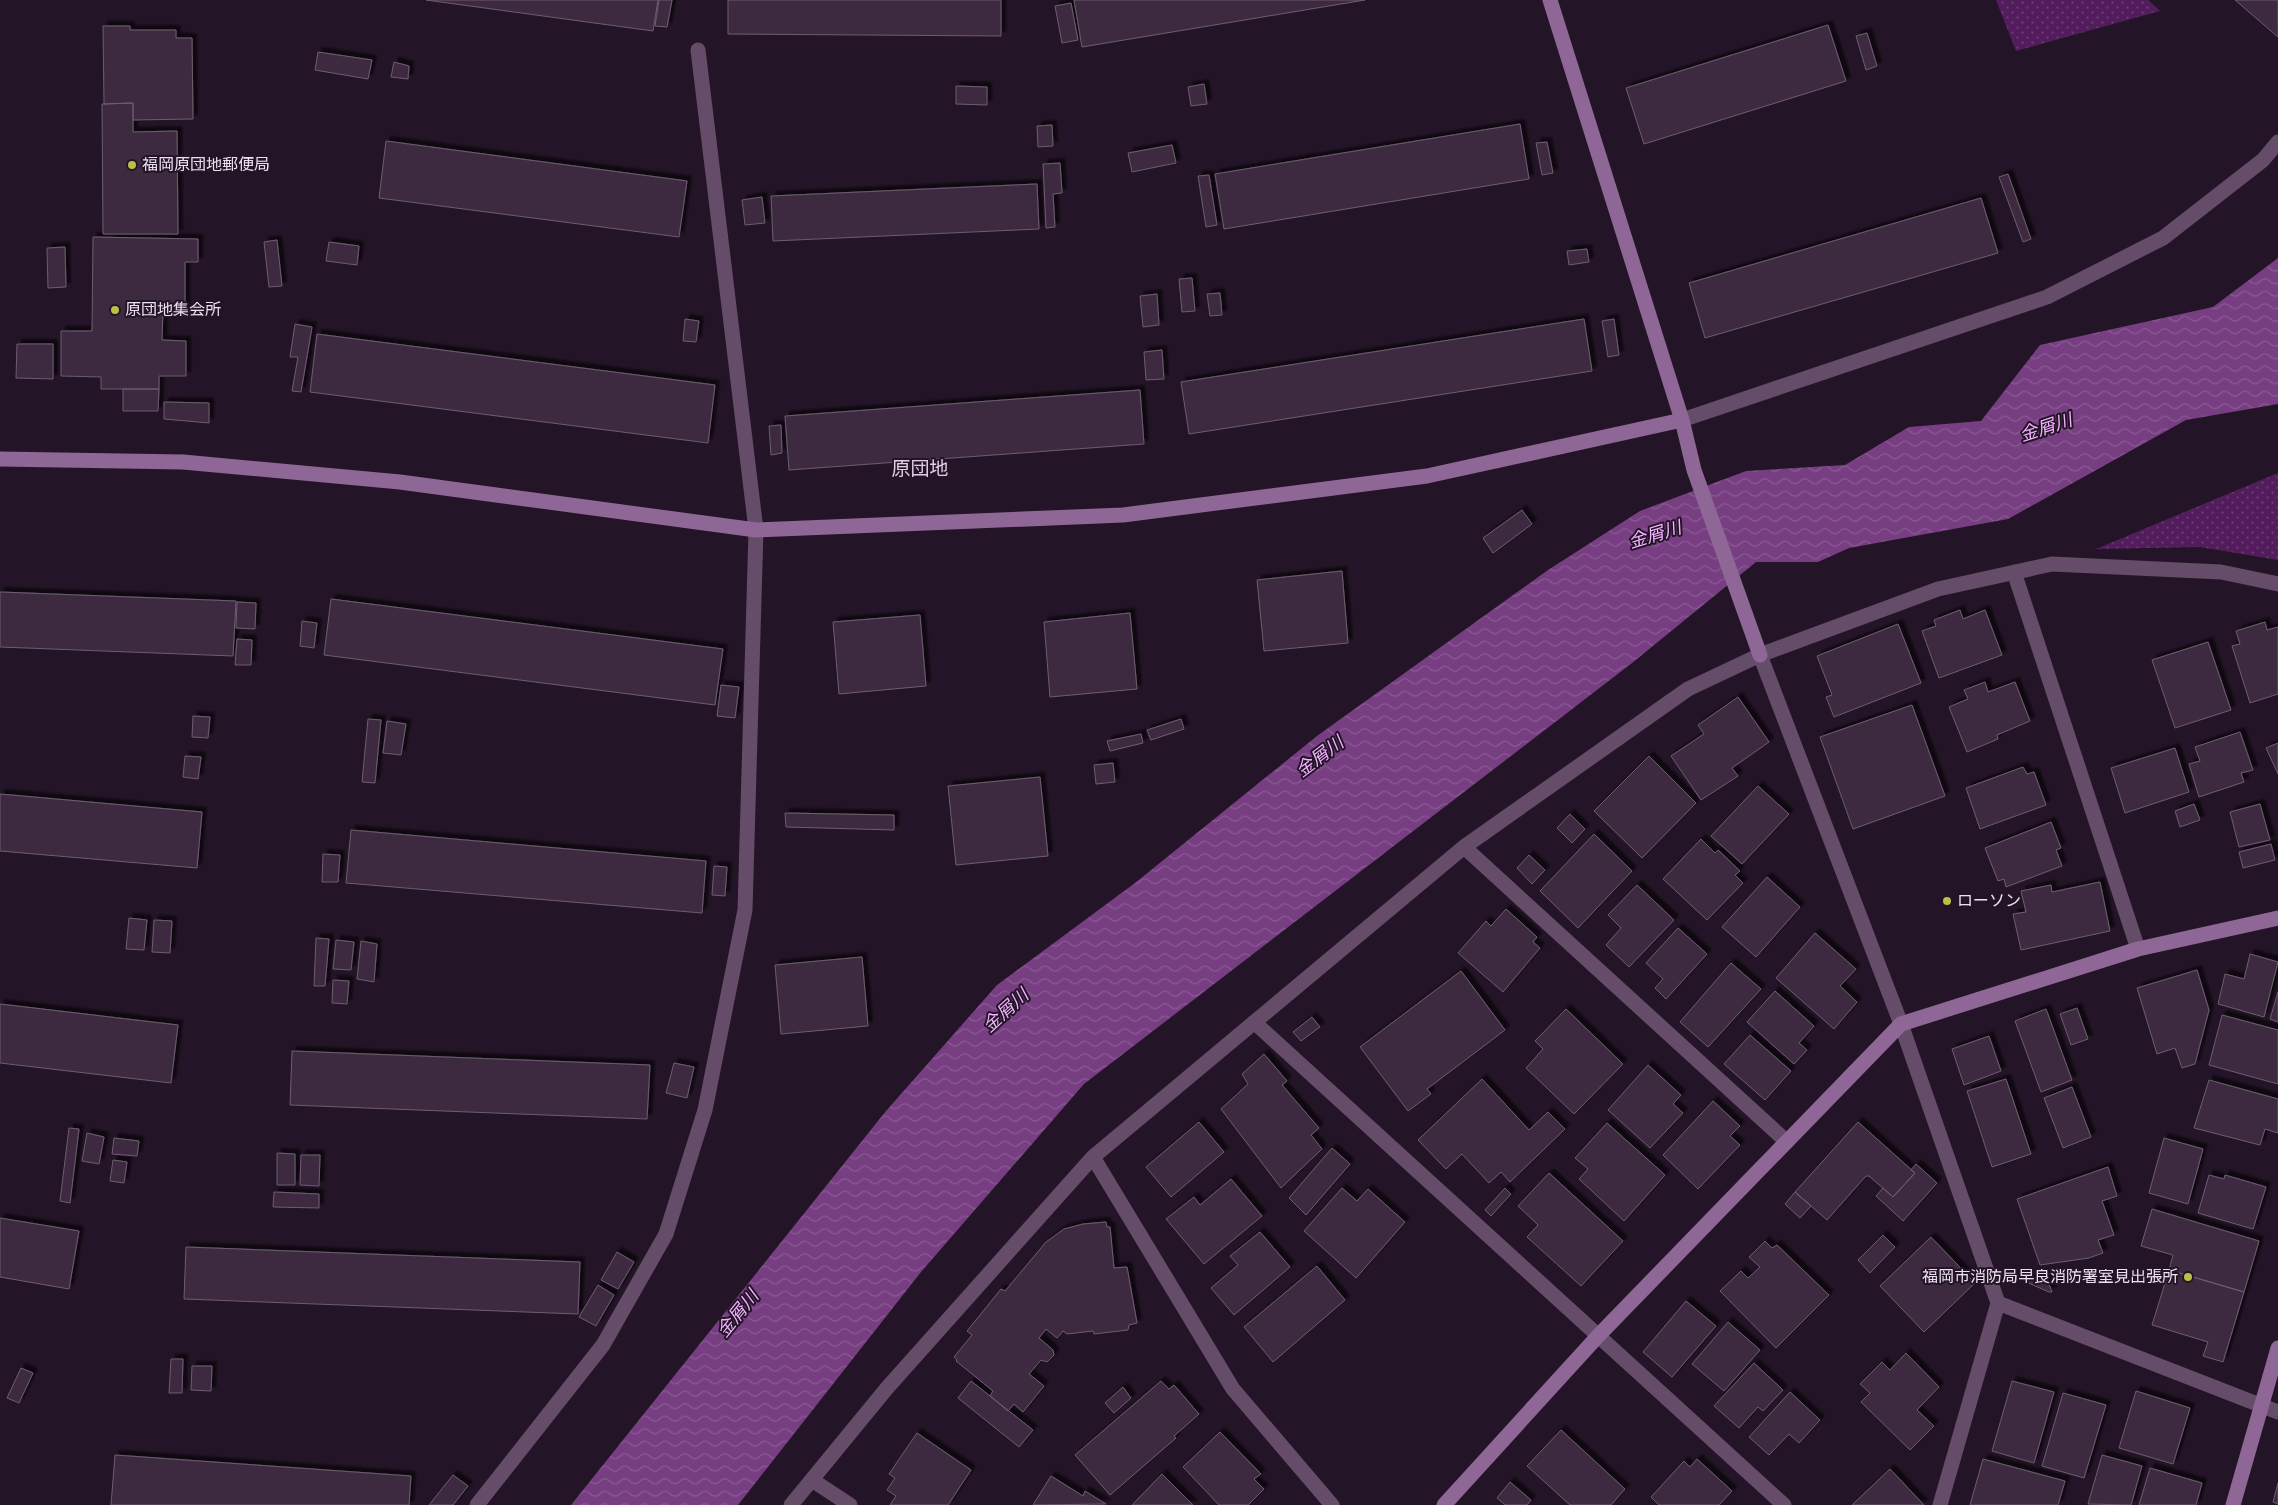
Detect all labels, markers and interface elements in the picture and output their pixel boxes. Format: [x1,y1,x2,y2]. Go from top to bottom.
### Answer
place label: 福岡原団地郵便局 [142,156,270,175]
marker: 福岡原団地郵便局 [126,159,138,171]
place label: 原団地集会所 [125,301,221,320]
marker: 原団地集会所 [109,304,121,316]
water label: 金屑川 [2017,409,2077,446]
district label: 原団地 [891,458,949,481]
water label: 金屑川 [1626,516,1686,553]
water label: 金屑川 [1292,731,1349,782]
place label: ローソン [1957,892,2021,911]
marker: ローソン [1941,895,1953,907]
water label: 金屑川 [979,984,1035,1037]
place label: 福岡市消防局早良消防署室見出張所 [1922,1268,2178,1287]
marker: 福岡市消防局早良消防署室見出張所 [2182,1271,2194,1283]
water label: 金屑川 [713,1285,764,1342]

